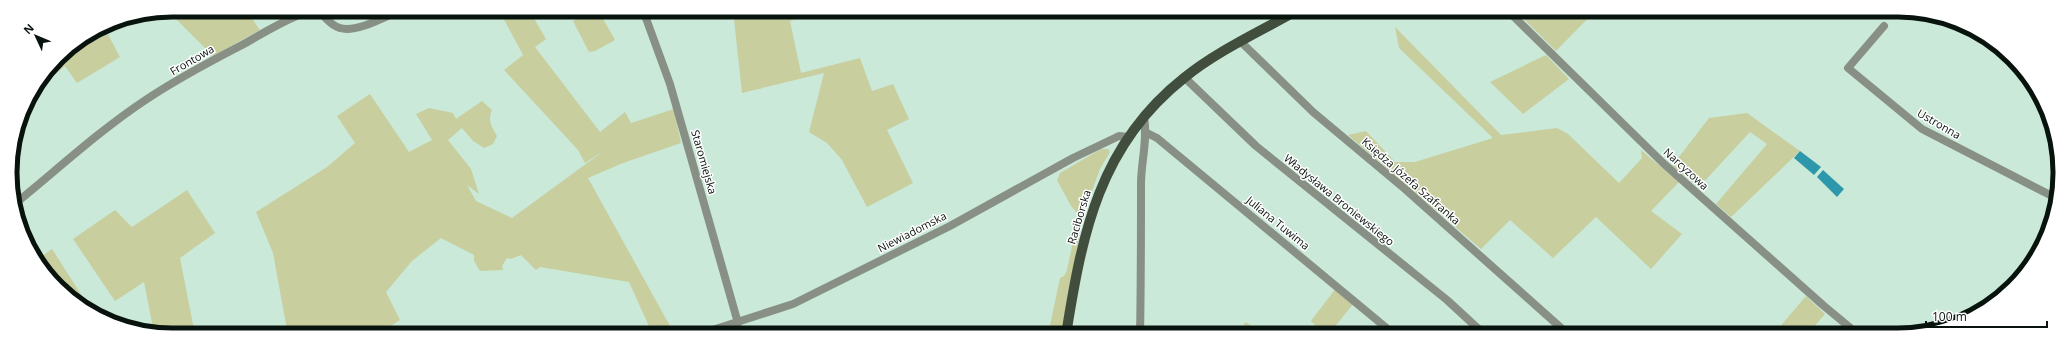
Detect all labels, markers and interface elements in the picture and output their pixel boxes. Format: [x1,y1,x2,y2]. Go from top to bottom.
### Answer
north arrow [16,16,56,56]
text: N [20,20,37,37]
street label: Frontowa [167,41,217,78]
street label: Ustronna [1915,105,1964,142]
street label: Staromiejska [688,128,721,196]
street label: Księdza Józefa Szafranka [1359,134,1464,227]
street label: Narcyzowa [1660,144,1712,193]
street label: Władysława Broniewskiego [1281,150,1398,249]
street label: Raciborska [1063,188,1094,246]
street label: Juliana Tuwima [1243,192,1313,253]
street label: Niewiadomska [875,208,949,255]
scale bar [1926,303,2047,329]
text: 100 m [1932,308,1967,325]

